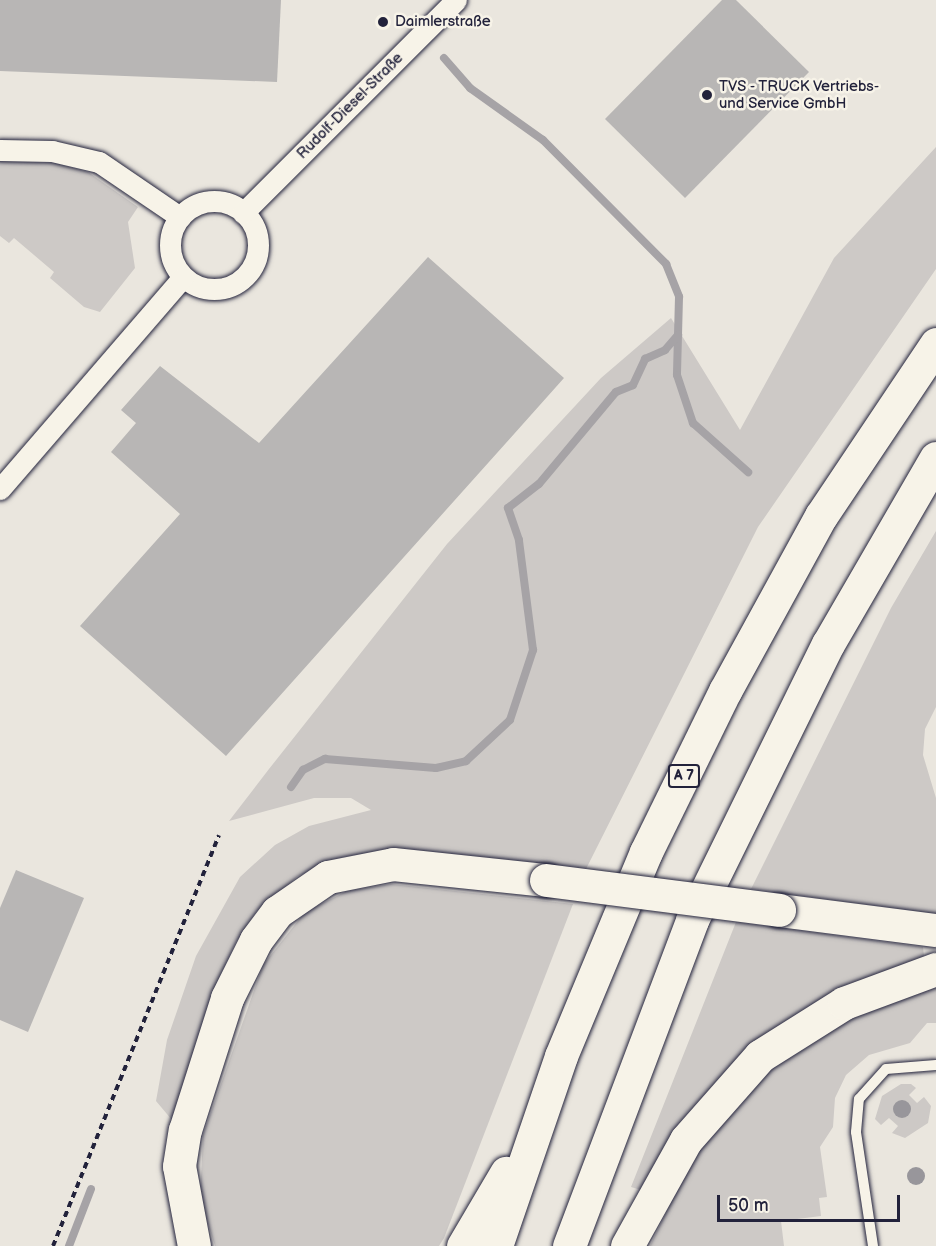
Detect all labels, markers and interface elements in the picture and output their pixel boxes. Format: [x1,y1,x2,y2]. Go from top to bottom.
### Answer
place label: Daimlerstraße [395,13,491,31]
marker: Daimlerstraße [376,15,390,29]
street label: Rudolf-Diesel-Straße [293,49,407,163]
place label: TVS - TRUCK Vertriebs- und Service GmbH [719,77,881,112]
marker: TVS - TRUCK Vertriebs- und Service GmbH [700,88,714,102]
road number: A 7 [668,765,700,787]
scale bar [720,1183,903,1221]
text: 50 m [728,1195,769,1216]

